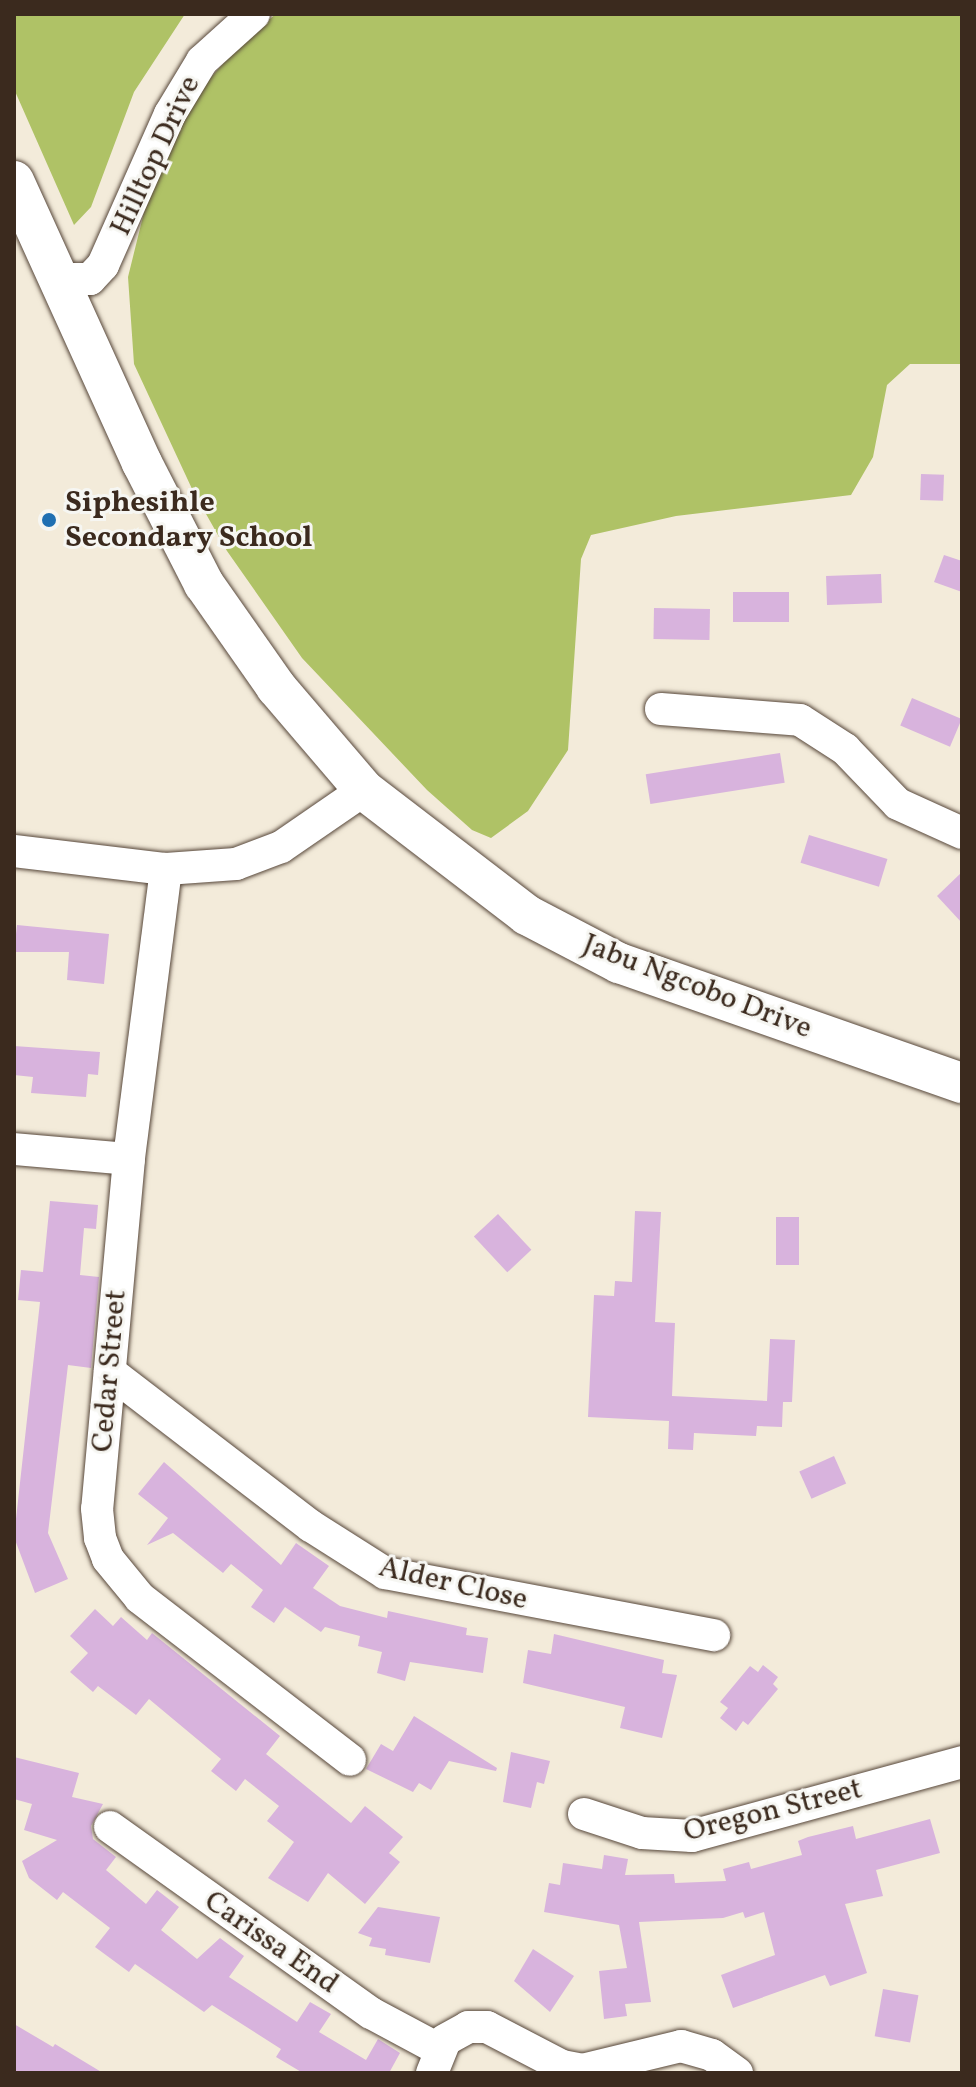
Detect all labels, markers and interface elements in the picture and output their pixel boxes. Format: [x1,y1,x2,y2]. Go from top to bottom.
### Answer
street label: Hilltop Drive [103,70,209,242]
place label: Siphesihle Secondary School [65,485,313,556]
marker: Siphesihle Secondary School [40,511,58,529]
street label: Jabu Ngcobo Drive [577,927,817,1047]
street label: Cedar Street [85,1288,135,1454]
street label: Alder Close [375,1549,531,1619]
street label: Oregon Street [680,1771,866,1851]
street label: Carissa End [197,1884,345,2002]

